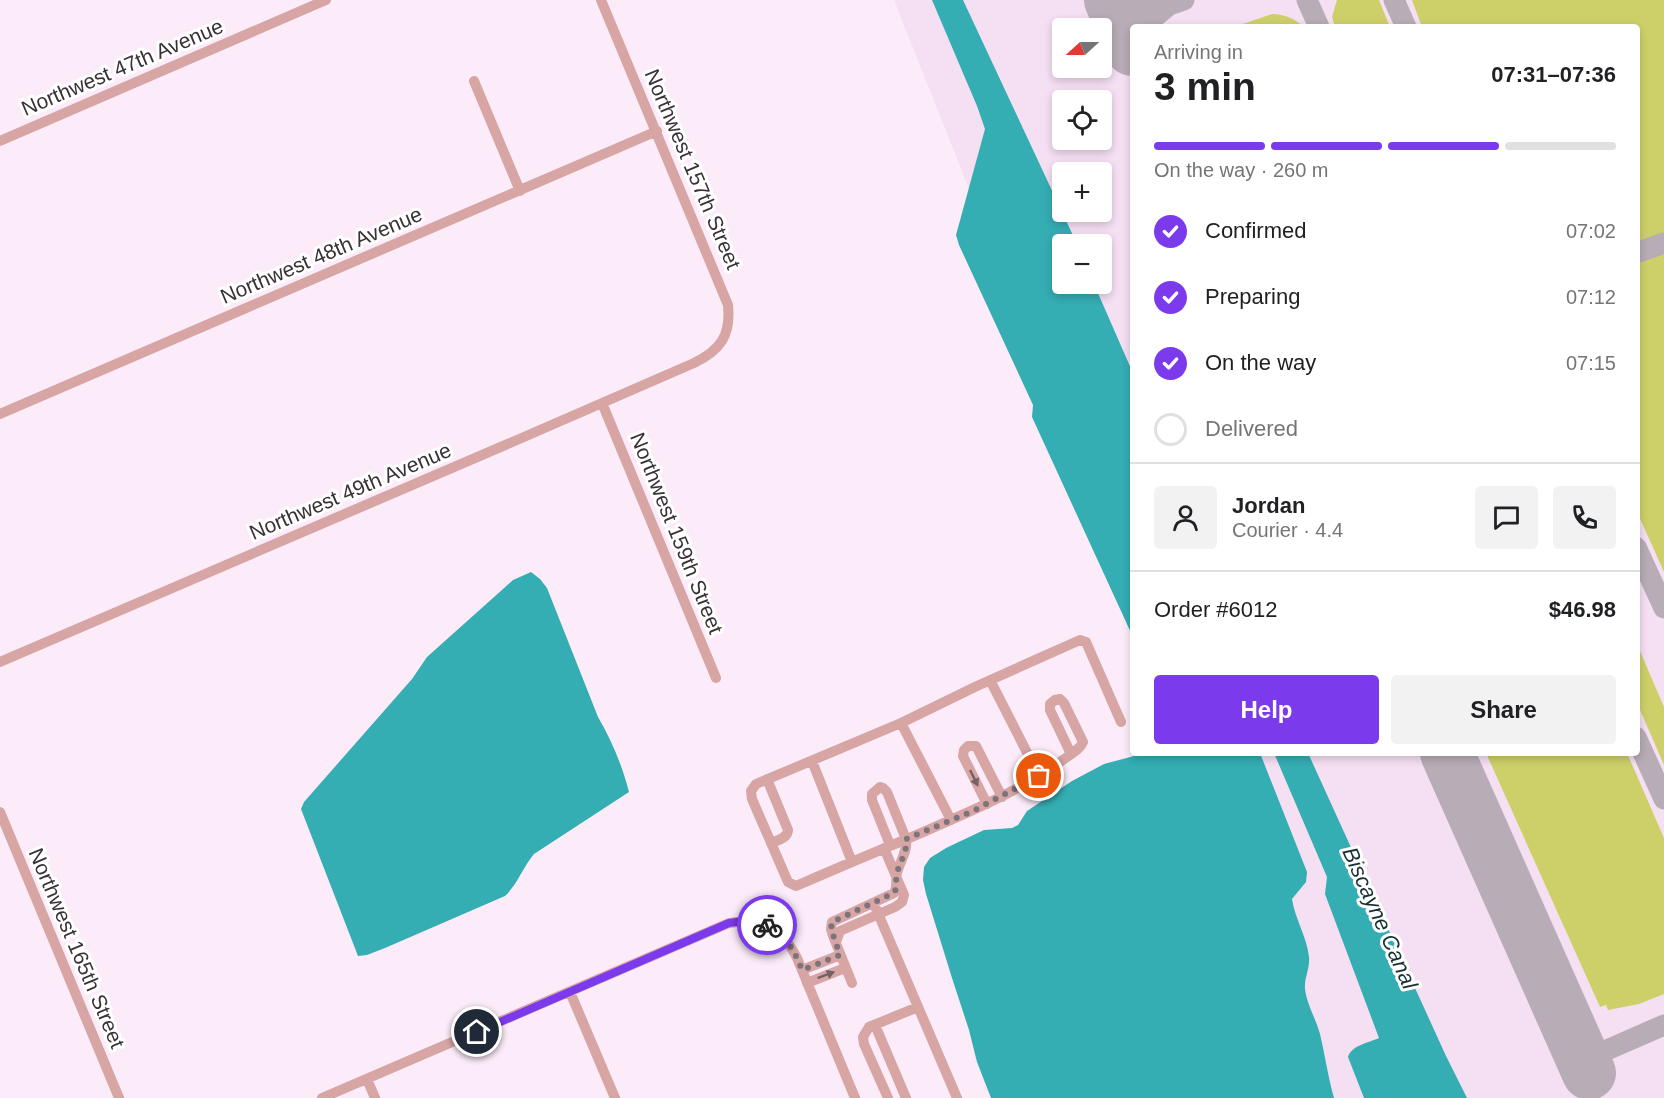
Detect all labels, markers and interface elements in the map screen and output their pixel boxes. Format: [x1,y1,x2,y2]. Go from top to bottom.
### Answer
street label: Northwest 47th Avenue [18,14,226,120]
north arrow [1052,18,1112,78]
map controls [1052,18,1112,294]
text: Arriving in [1154,41,1243,63]
text: 07:31–07:36 [1491,62,1616,87]
text: 3 min [1154,65,1256,108]
street label: Northwest 157th Street [640,66,746,272]
button: locate [1052,90,1112,150]
text: On the way · 260 m [1154,159,1329,181]
button: + [1052,162,1112,222]
street label: Northwest 48th Avenue [217,202,425,308]
icon: check [1154,215,1187,248]
text: Confirmed [1205,218,1306,243]
text: 07:02 [1566,220,1616,242]
button: − [1052,234,1112,294]
icon: check [1154,281,1187,314]
text: Preparing [1205,284,1300,309]
text: 07:12 [1566,286,1616,308]
icon: check [1154,347,1187,380]
text: On the way [1205,350,1316,375]
text: 07:15 [1566,352,1616,374]
text: Delivered [1205,416,1298,441]
street label: Northwest 159th Street [626,429,728,637]
street label: Northwest 49th Avenue [246,438,454,544]
button: person [1154,486,1217,549]
button: chat [1475,486,1538,549]
button: phone [1553,486,1616,549]
text: Jordan [1232,493,1305,518]
text: Courier · 4.4 [1232,519,1343,541]
text: Order #6012 [1154,597,1278,622]
text: $46.98 [1549,597,1616,622]
button: Help [1154,675,1379,744]
button: Share [1391,675,1616,744]
pin [1013,750,1064,801]
icon: bag [1022,759,1055,792]
one-way arrow [969,769,979,786]
water label: Biscayne Canal [1337,843,1423,994]
street label: Northwest 165th Street [24,845,130,1051]
courier [737,895,797,955]
icon: bike [751,909,784,942]
one-way arrow [818,970,836,980]
pin [451,1006,502,1057]
icon: home [460,1015,493,1048]

